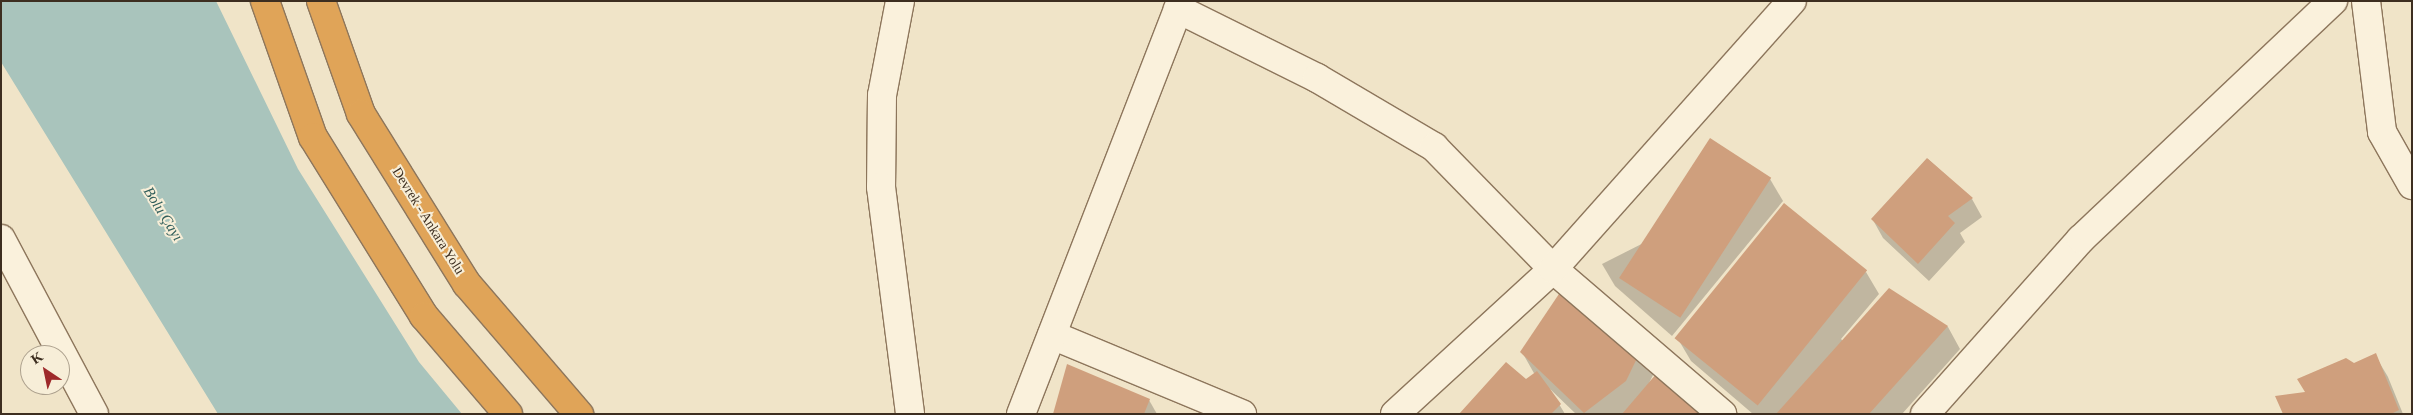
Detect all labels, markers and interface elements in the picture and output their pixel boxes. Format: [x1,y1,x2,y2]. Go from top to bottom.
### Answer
street label: Devrek - Ankara Yolu [388,164,468,278]
water label: Bolu Çayı [139,184,187,244]
north arrow [20,345,70,395]
text: K [28,349,46,367]

